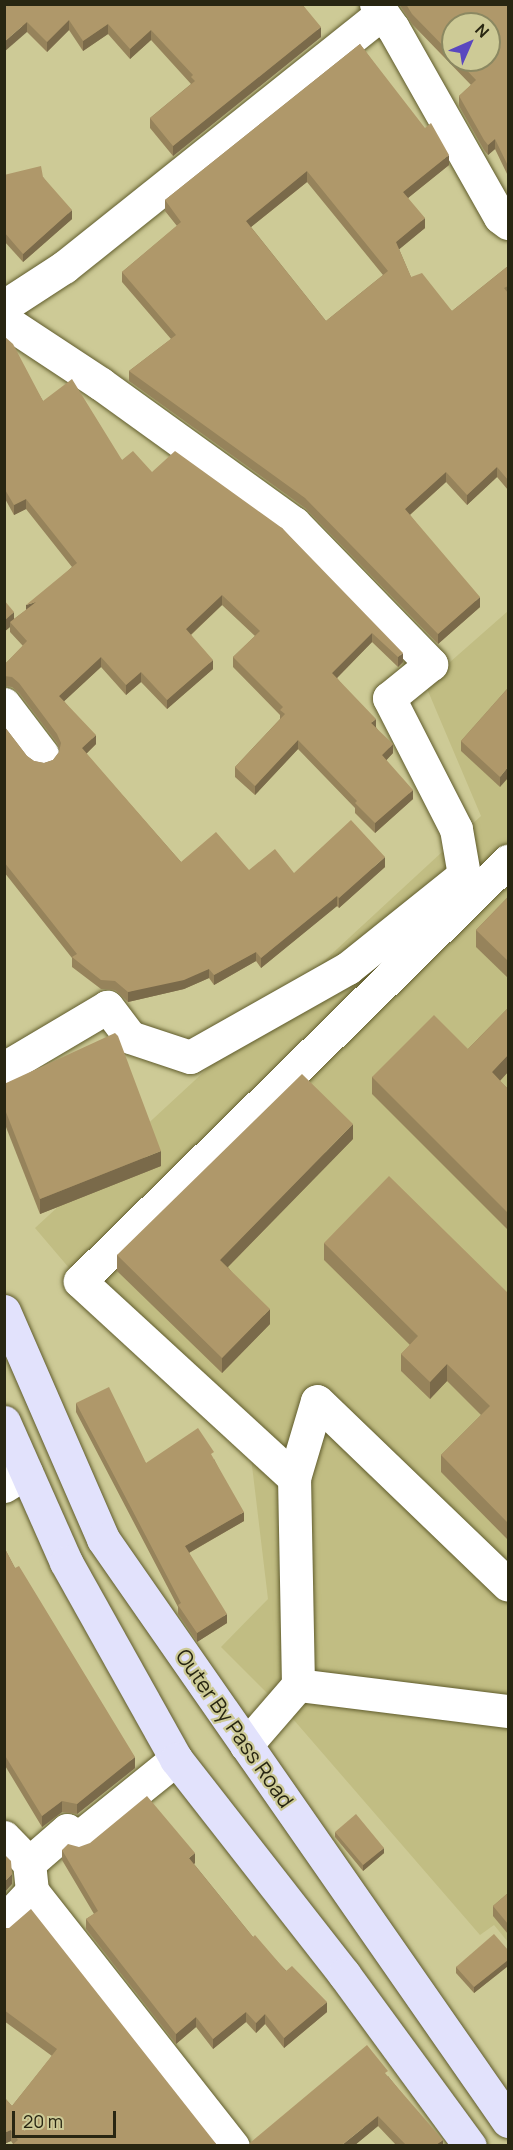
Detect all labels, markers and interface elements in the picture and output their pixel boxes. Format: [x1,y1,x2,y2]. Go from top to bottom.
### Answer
north arrow [441,12,501,72]
text: N [470,19,494,43]
street label: Outer By Pass Road [171,1644,299,1812]
scale bar [15,2099,118,2137]
text: 20 m [23,2109,63,2133]

